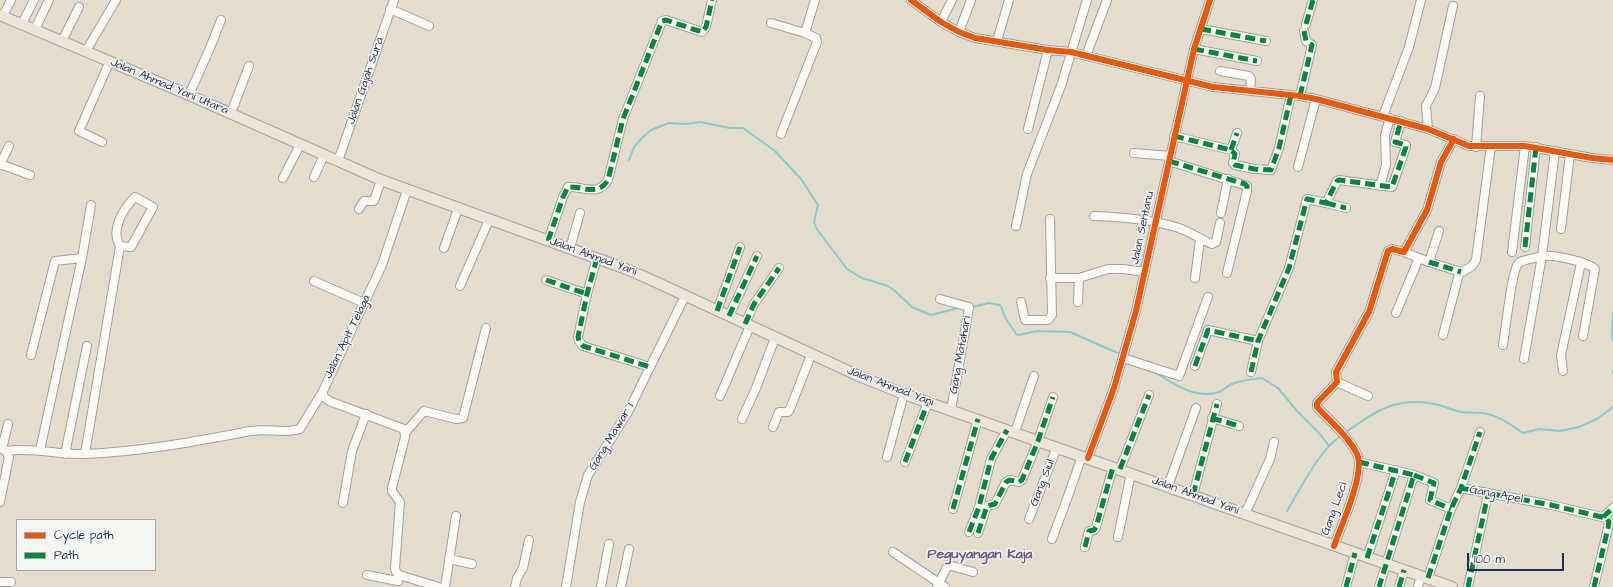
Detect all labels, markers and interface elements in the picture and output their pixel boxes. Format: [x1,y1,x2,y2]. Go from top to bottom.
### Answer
street label: Jalan Gajah Sura [344,36,388,126]
street label: Jalan Ahmad Yani Utara [108,56,230,118]
street label: Jalan Sentanu [1128,190,1158,266]
street label: Jalan Ahmad Yani [547,235,639,279]
street label: Jalan Apit Telaga [322,293,374,381]
street label: Gang Matahari [947,315,975,395]
street label: Jalan Ahmad Yani [845,364,935,410]
street label: Gang Mawar I [586,401,638,473]
street label: Gang Siul [1028,458,1058,508]
street label: Jalan Ahmad Yani [1149,474,1241,518]
street label: Gang Leci [1319,480,1351,538]
street label: Gang Apel [1468,483,1524,507]
legend [16,519,156,571]
text: Cycle path [54,527,113,544]
scale bar [1469,545,1566,571]
text: Path [54,547,79,564]
district label: Peguyangan Kaja [928,547,1032,563]
text: 100 m [1474,551,1505,568]

